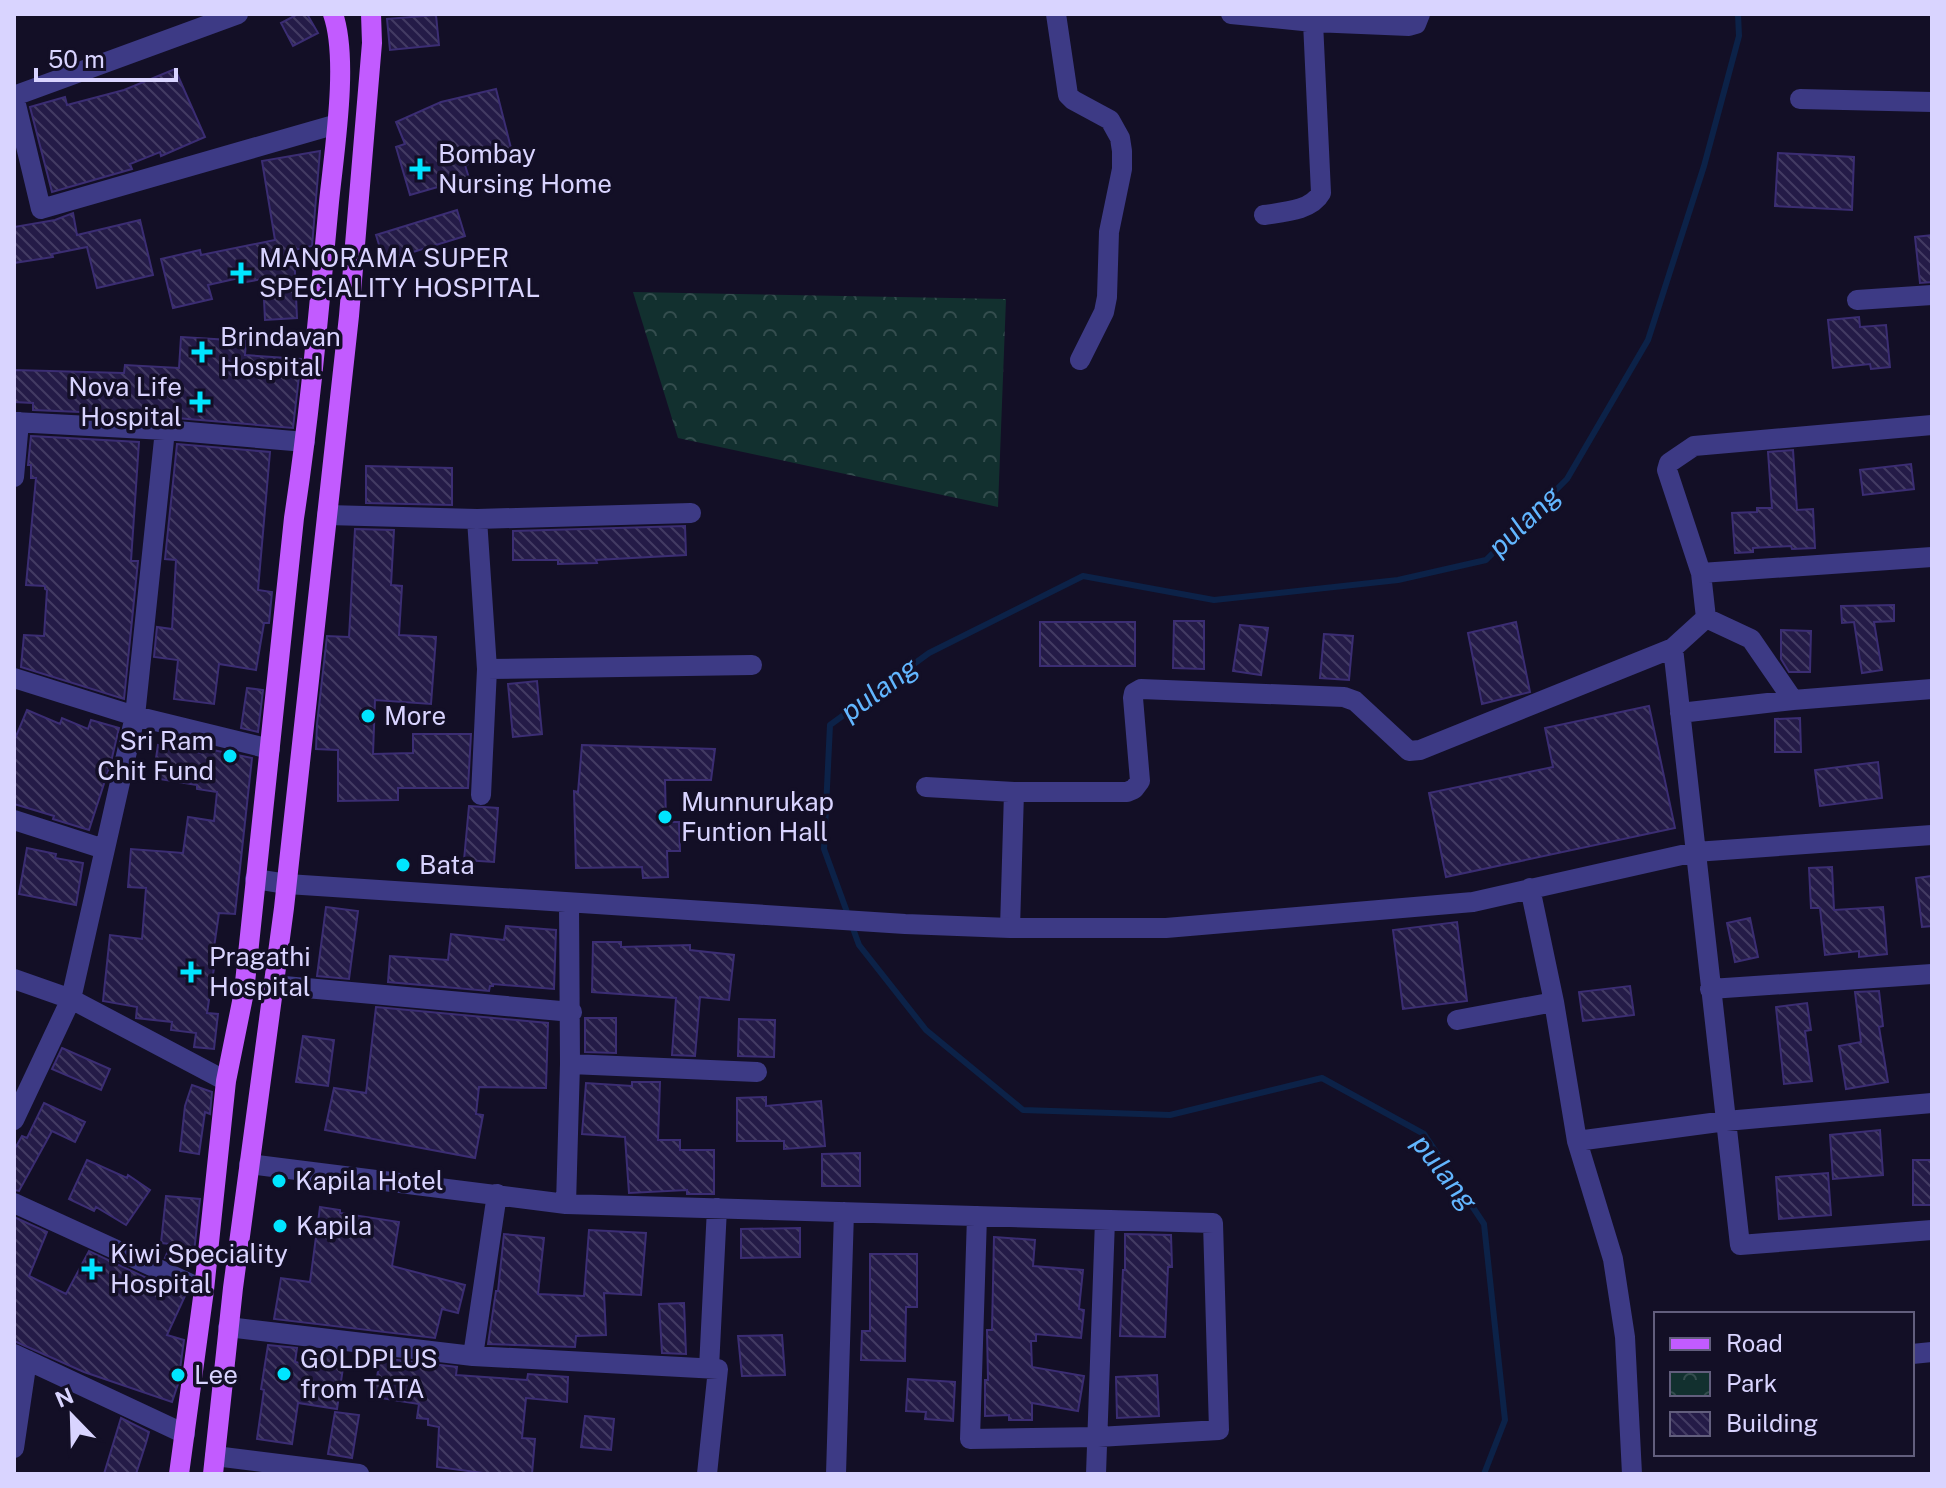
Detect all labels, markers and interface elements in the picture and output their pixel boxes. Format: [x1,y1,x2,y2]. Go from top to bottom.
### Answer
scale bar [36,32,176,82]
text: 50 m [48,45,105,73]
place label: Bombay Nursing Home [438,138,612,199]
marker: Bombay Nursing Home [409,158,431,180]
place label: MANORAMA SUPER SPECIALITY HOSPITAL [259,242,540,303]
marker: MANORAMA SUPER SPECIALITY HOSPITAL [230,262,252,284]
place label: Brindavan Hospital [220,321,341,382]
marker: Brindavan Hospital [191,341,213,363]
place label: Nova Life Hospital [68,371,182,432]
marker: Nova Life Hospital [189,391,211,413]
water label: pulang [1481,478,1567,563]
water label: pulang [834,649,924,728]
place label: More [384,700,446,731]
marker: More [359,707,377,725]
place label: Sri Ram Chit Fund [97,725,214,786]
marker: Sri Ram Chit Fund [221,747,239,765]
place label: Munnurukap Funtion Hall [681,786,834,847]
marker: Munnurukap Funtion Hall [656,808,674,826]
place label: Bata [419,849,475,880]
marker: Bata [394,856,412,874]
place label: Pragathi Hospital [209,941,311,1002]
marker: Pragathi Hospital [180,961,202,983]
water label: pulang [1405,1127,1486,1217]
place label: Kapila Hotel [295,1165,444,1196]
marker: Kapila Hotel [270,1172,288,1190]
place label: Kapila [296,1210,372,1241]
marker: Kapila [271,1217,289,1235]
place label: Kiwi Speciality Hospital [110,1238,288,1299]
marker: Kiwi Speciality Hospital [81,1258,103,1280]
legend [1654,1312,1914,1456]
text: Road [1726,1329,1783,1357]
place label: GOLDPLUS from TATA [300,1343,438,1404]
place label: Lee [194,1359,238,1390]
marker: GOLDPLUS from TATA [275,1365,293,1383]
marker: Lee [169,1366,187,1384]
text: Park [1726,1369,1777,1397]
north arrow [32,1376,112,1456]
text: N [51,1382,77,1413]
text: Building [1726,1409,1818,1437]

